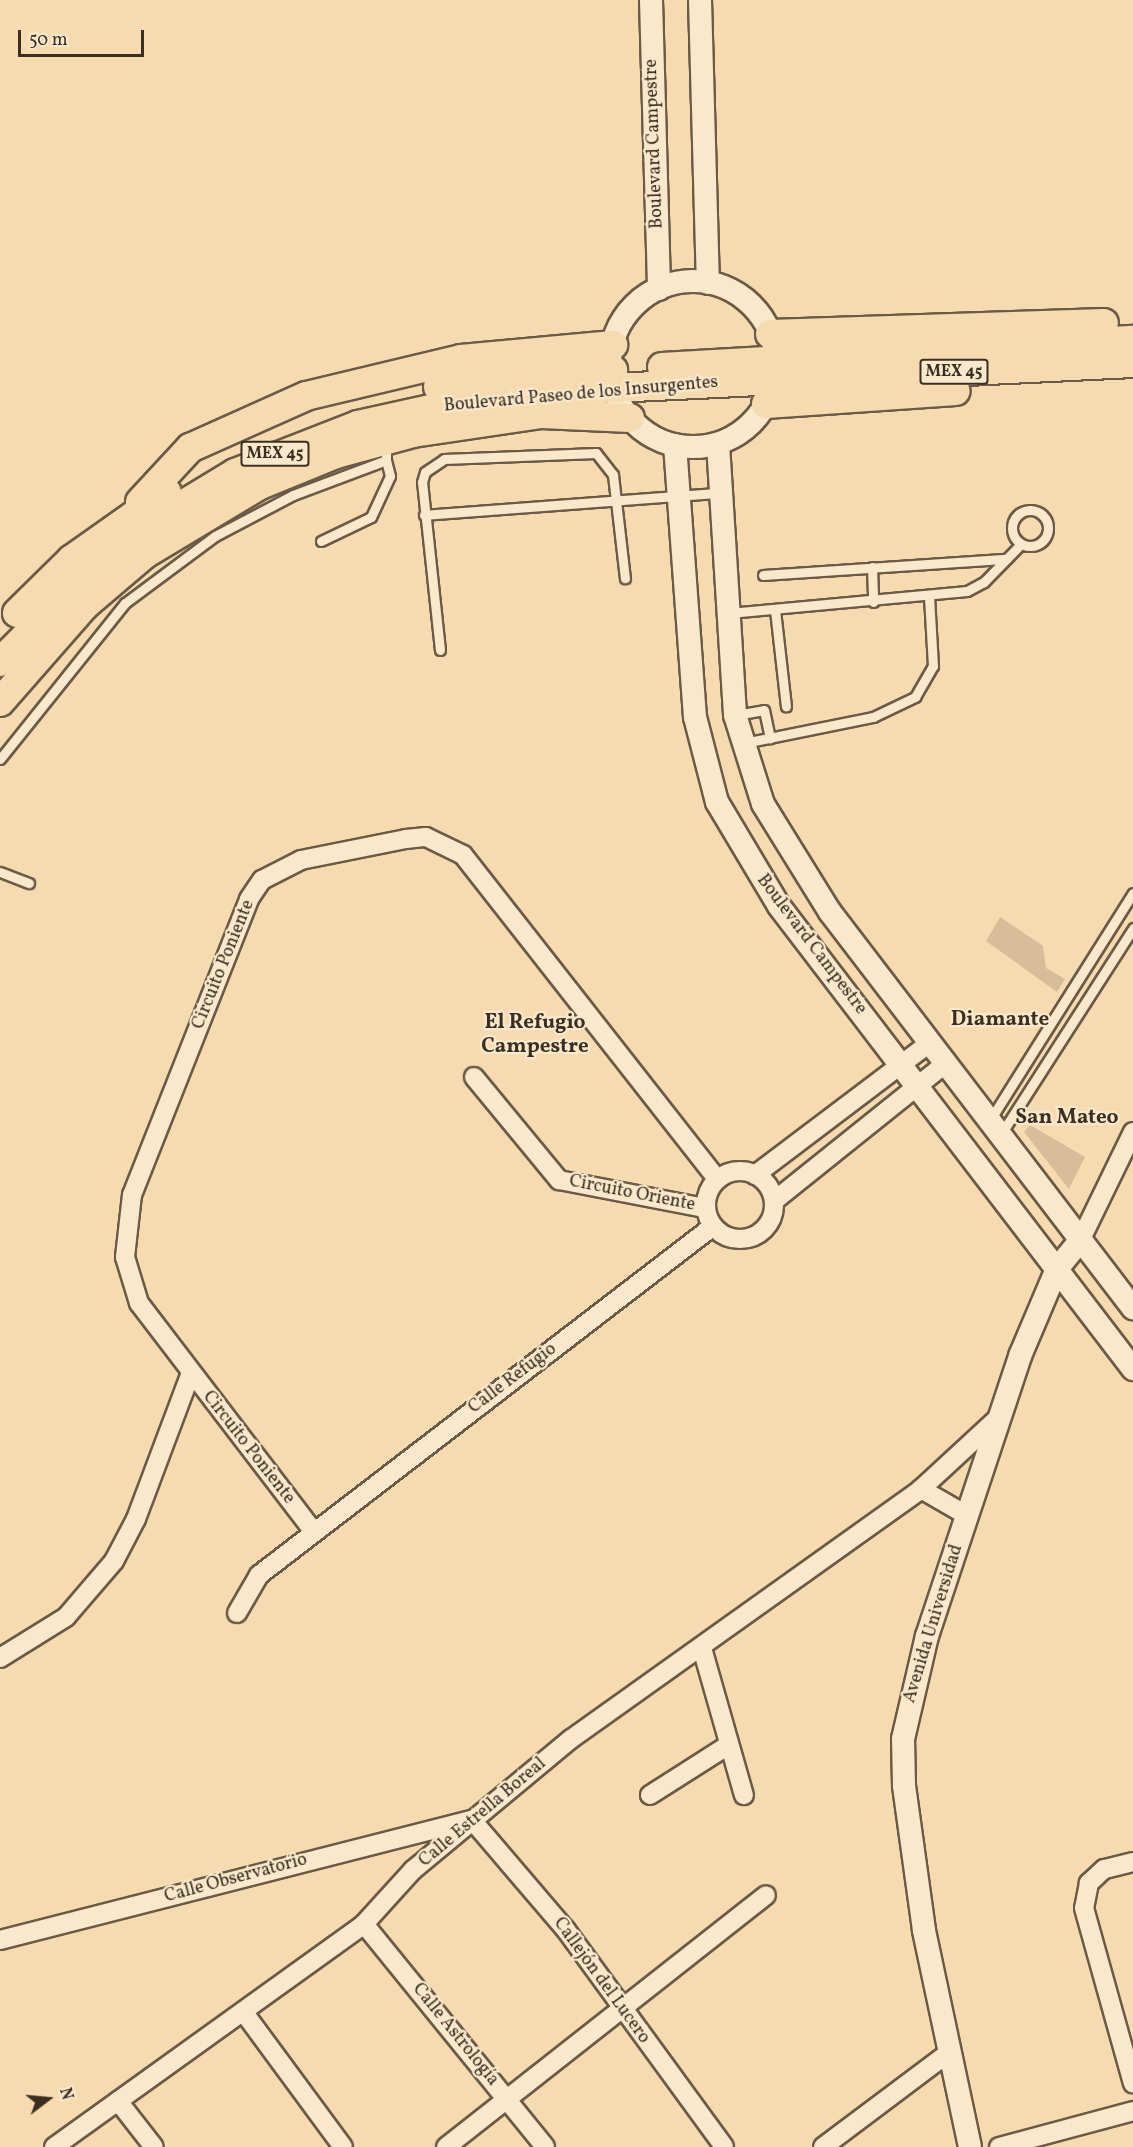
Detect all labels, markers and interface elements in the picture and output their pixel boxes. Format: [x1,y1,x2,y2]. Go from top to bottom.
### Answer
scale bar [21,18,147,56]
text: 50 m [29,28,68,53]
street label: Boulevard Campestre [641,59,669,229]
road number: MEX 45 [918,359,990,385]
street label: Boulevard Paseo de los Insurgentes [443,372,719,418]
road number: MEX 45 [239,441,311,467]
street label: Boulevard Campestre [751,871,871,1019]
street label: Circuito Poniente [188,897,260,1033]
district label: Diamante [951,1007,1049,1033]
district label: El Refugio Campestre [481,1010,589,1060]
district label: San Mateo [1015,1105,1119,1131]
street label: Circuito Oriente [567,1171,697,1217]
street label: Calle Refugio [465,1339,561,1419]
street label: Circuito Poniente [197,1387,299,1509]
street label: Avenida Universidad [900,1542,968,1706]
street label: Calle Estrella Boreal [415,1754,551,1872]
street label: Calle Observatorio [162,1850,310,1908]
street label: Callejón del Lucero [548,1914,654,2048]
street label: Calle Astrología [407,1979,503,2091]
north arrow [18,2069,78,2129]
text: N [53,2085,77,2103]

